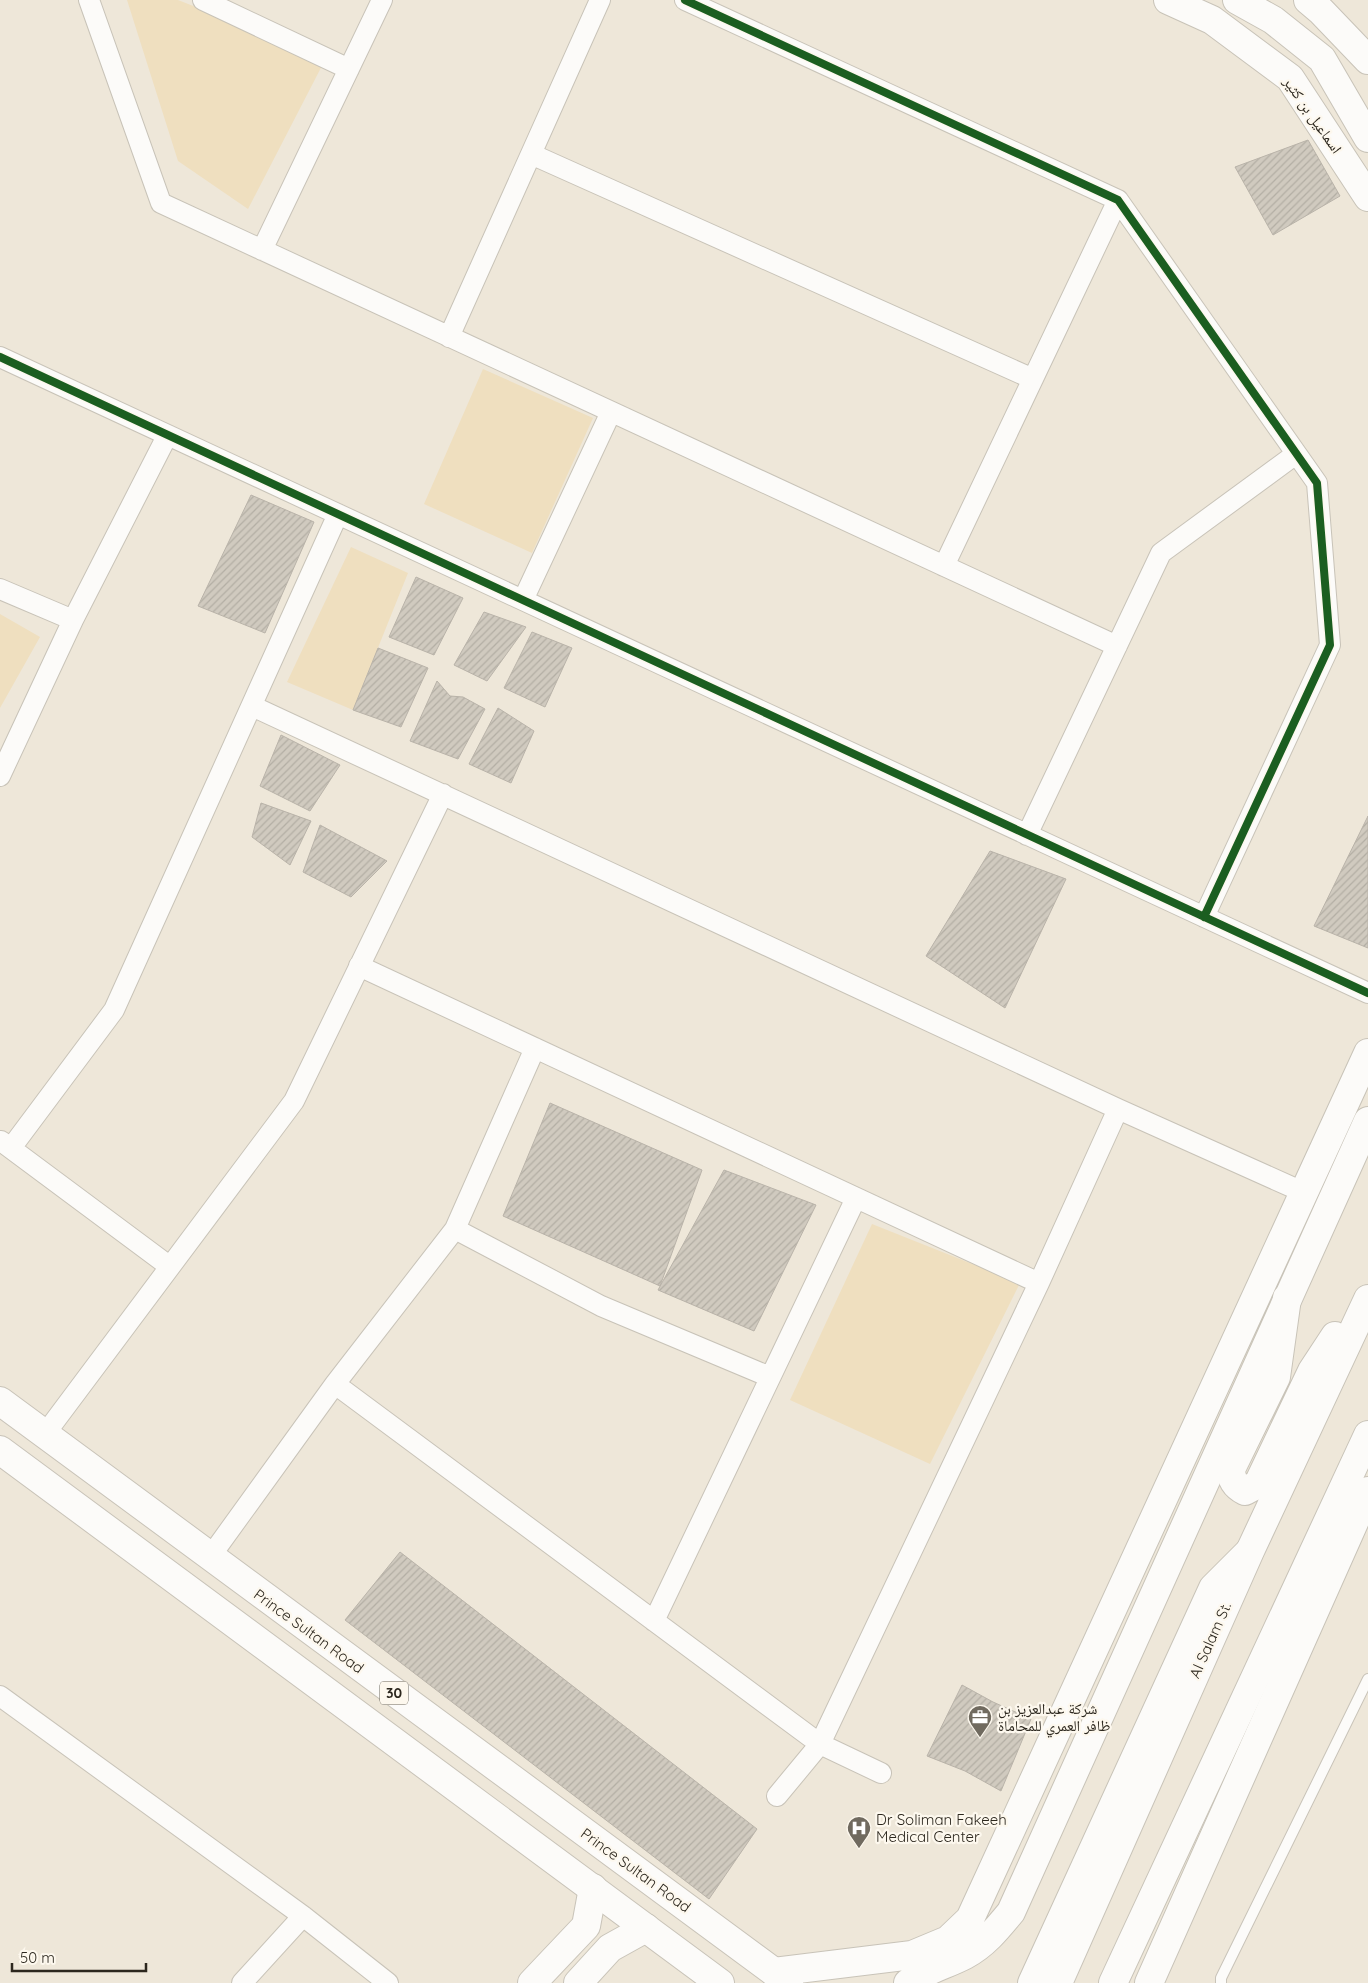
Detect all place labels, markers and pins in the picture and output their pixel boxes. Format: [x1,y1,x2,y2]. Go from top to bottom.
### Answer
place label: شركة عبدالعزيز بن ظافر العمري للمحاماة [998,1699,1110,1737]
office icon: شركة عبدالعزيز بن ظافر العمري للمحاماة [967,1704,993,1738]
place label: Dr Soliman Fakeeh Medical Center [876,1810,1007,1846]
hospital icon: Dr Soliman Fakeeh Medical Center [846,1815,872,1849]

